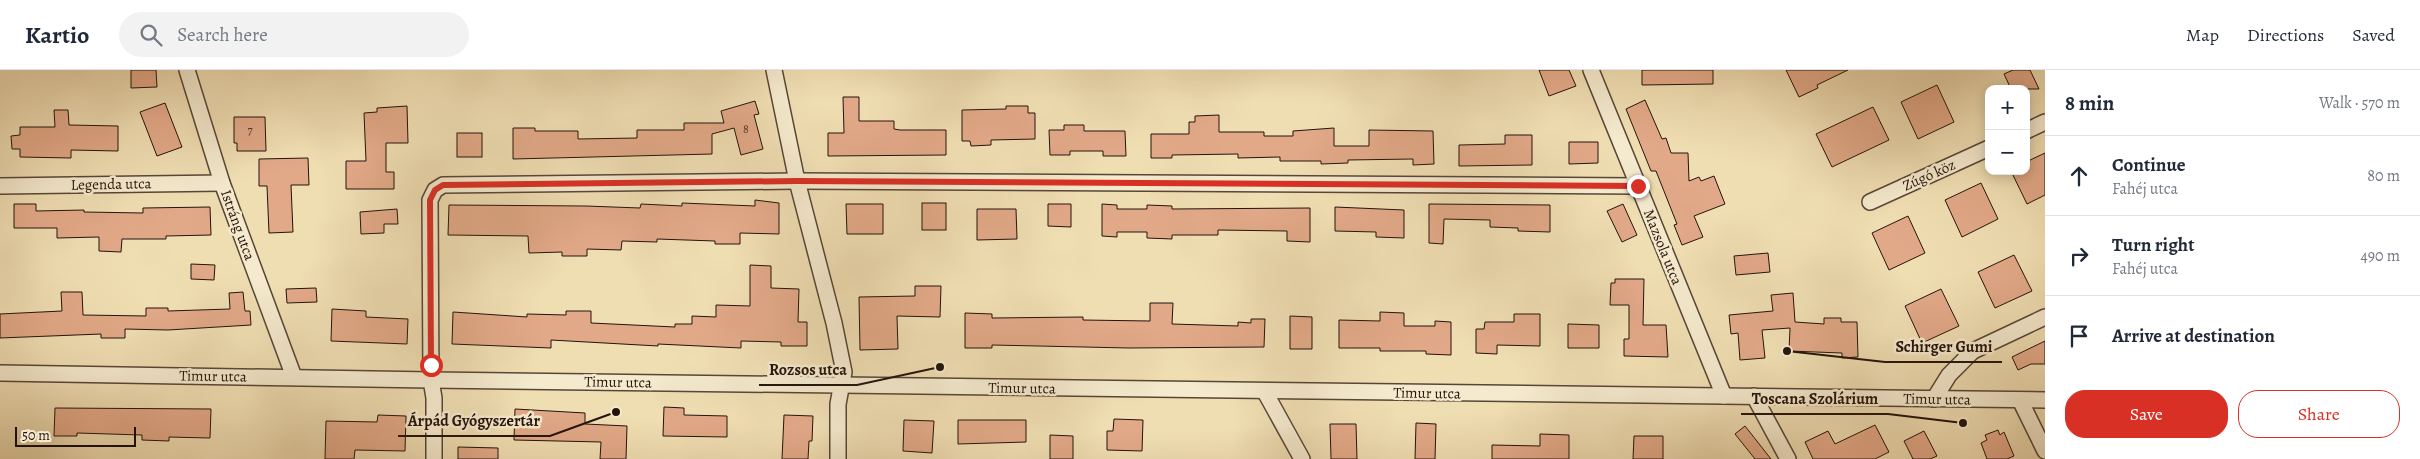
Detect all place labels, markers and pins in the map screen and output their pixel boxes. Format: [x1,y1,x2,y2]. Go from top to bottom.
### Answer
callout: Schirger Gumi [1885,331,2002,362]
callout: Rozsos utca [759,354,857,385]
callout: Toscana Szolárium [1741,383,1888,414]
callout: Árpád Gyógyszertár [398,405,550,436]

